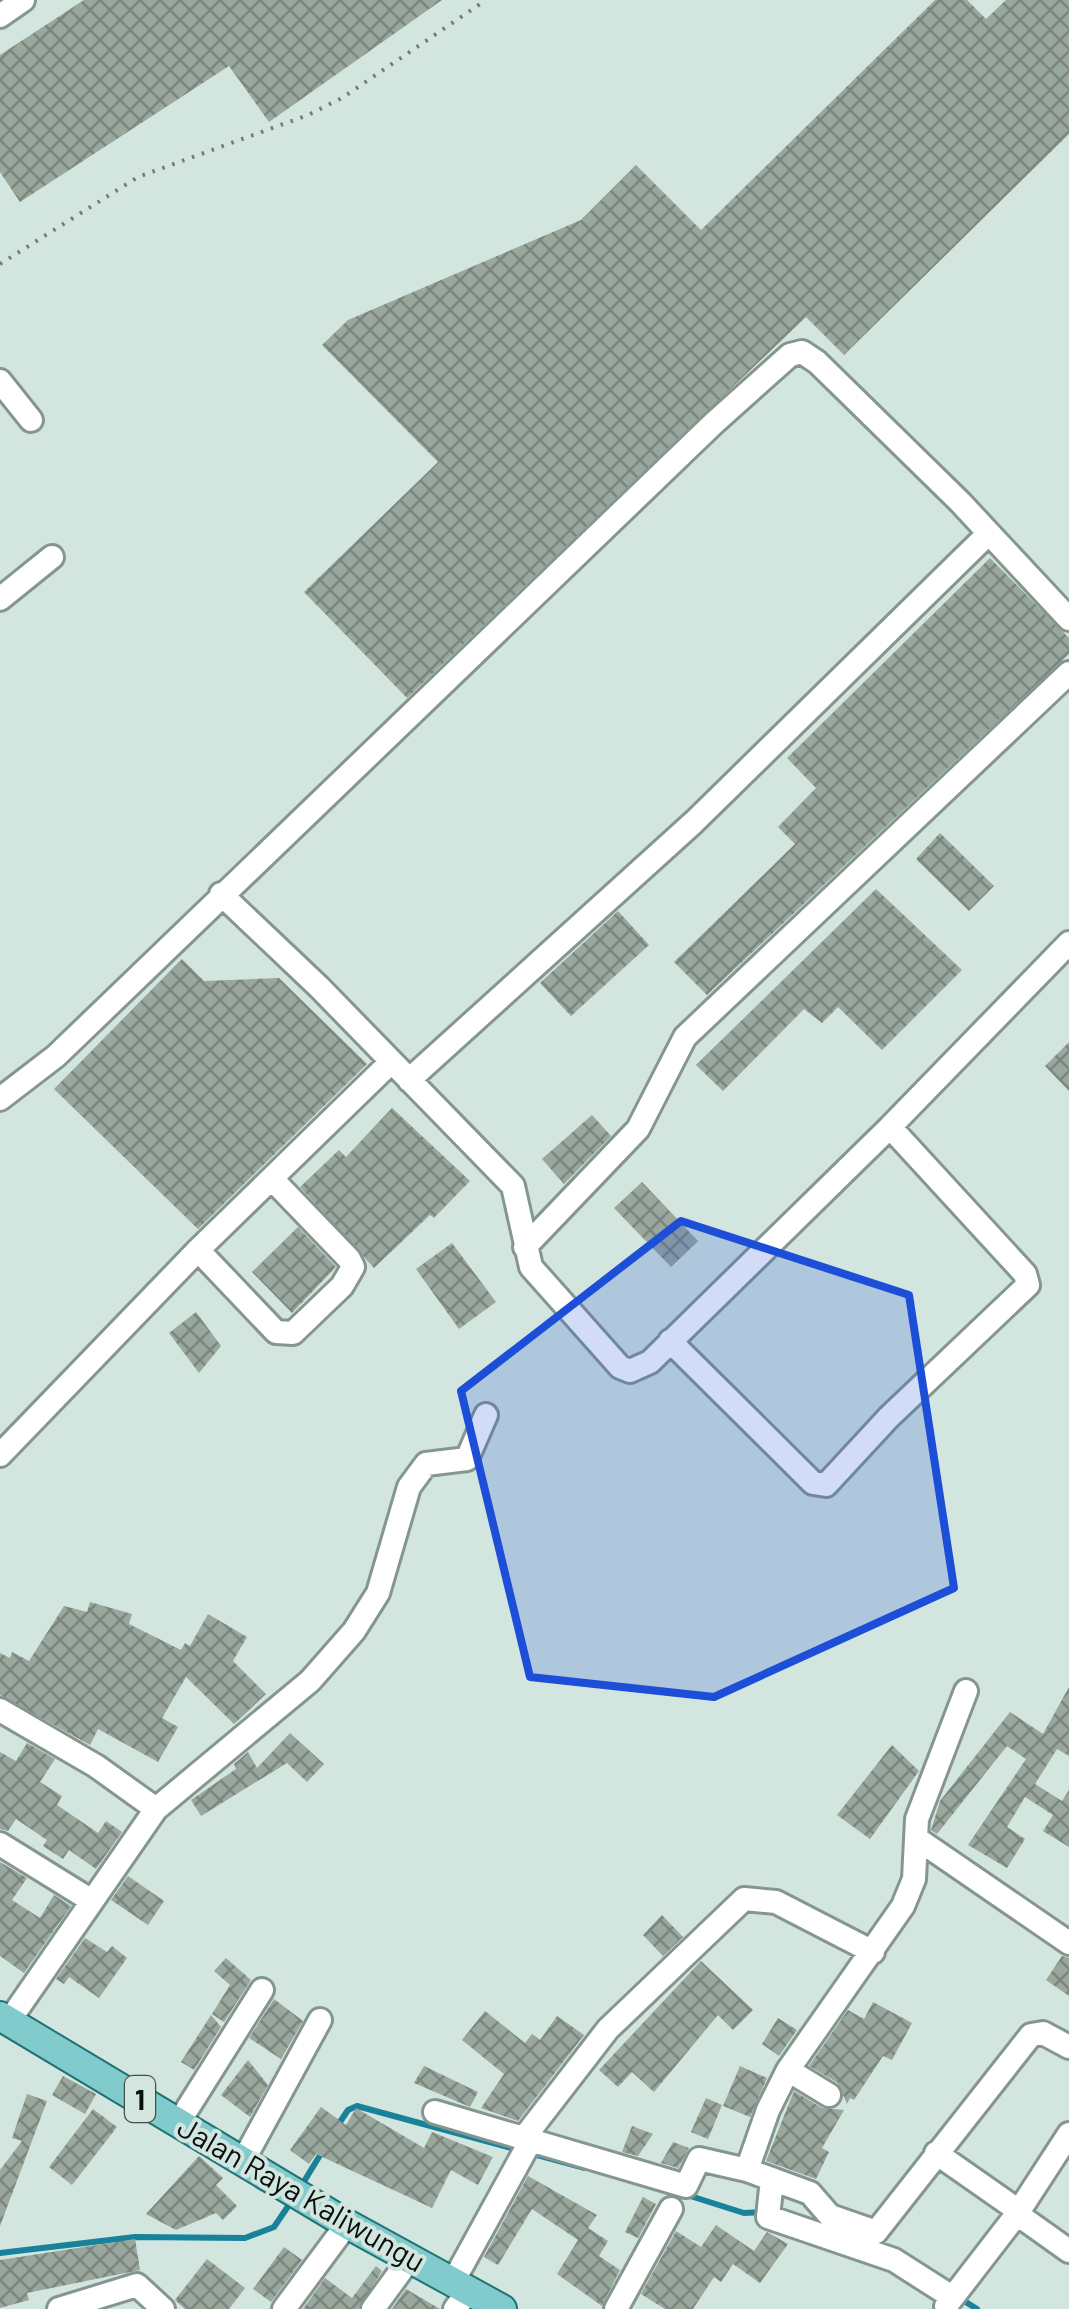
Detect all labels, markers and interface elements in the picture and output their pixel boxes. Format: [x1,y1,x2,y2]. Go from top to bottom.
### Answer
road number: 1 [125,2076,155,2122]
street label: Jalan Raya Kaliwungu [172,2108,432,2278]

